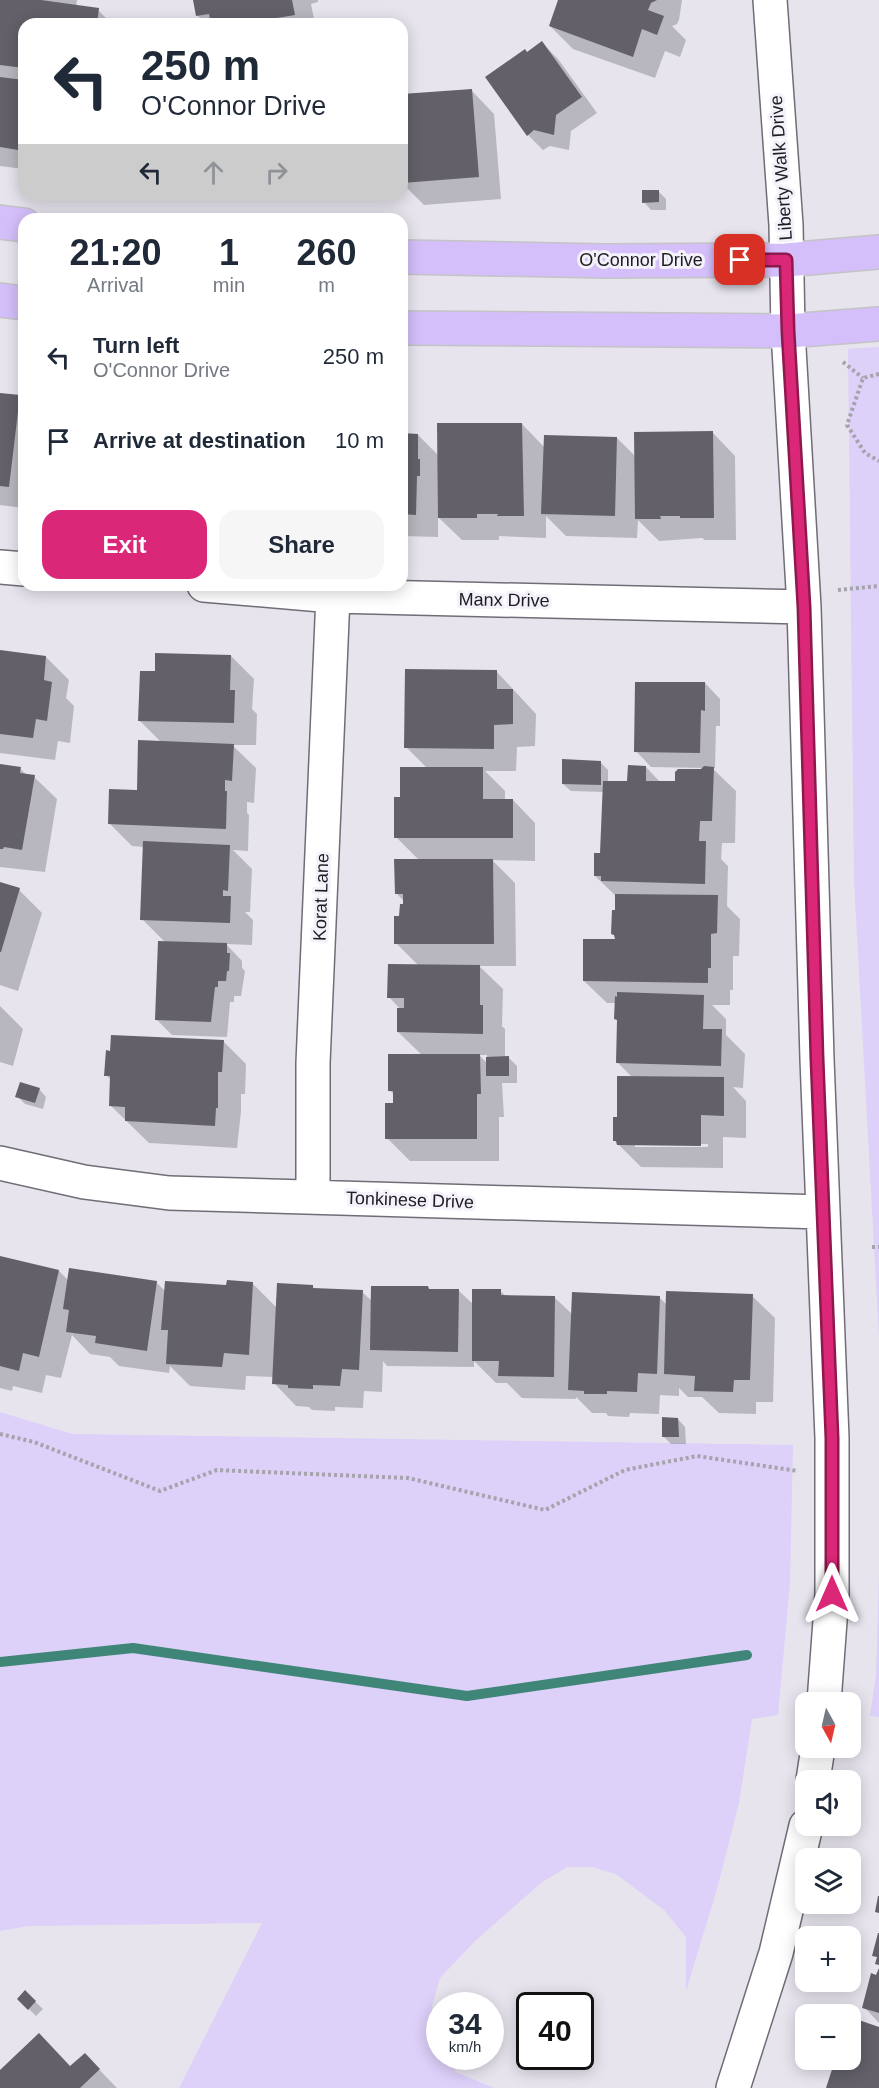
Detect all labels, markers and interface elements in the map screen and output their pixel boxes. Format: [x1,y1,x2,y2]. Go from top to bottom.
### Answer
icon: left [42,42,120,120]
text: 250 m [141,42,260,89]
text: O'Connor Drive [141,91,326,121]
street label: Liberty Walk Drive [766,95,796,241]
icon: left [134,156,167,189]
icon: ahead [197,156,230,189]
icon: right [260,156,293,189]
text: 21:20 [69,232,161,273]
text: 1 [219,232,239,273]
text: 260 [296,232,357,273]
pin [714,234,765,285]
icon: arrive [723,243,756,276]
street label: O'Connor Drive [579,250,703,270]
text: Arrival [87,274,144,296]
text: min [213,274,245,296]
text: m [318,274,335,296]
text: Turn left [93,333,179,358]
icon: left [42,341,75,374]
text: 250 m [323,344,384,369]
text: O'Connor Drive [93,359,230,381]
icon: arrive [42,425,75,458]
text: Arrive at destination [93,428,306,453]
text: 10 m [335,428,384,453]
button: Exit [42,510,207,579]
button: Share [219,510,384,579]
street label: Manx Drive [458,589,550,611]
street label: Korat Lane [309,853,333,941]
street label: Tonkinese Drive [346,1188,474,1212]
position arrow [800,1562,864,1626]
north arrow [795,1692,861,1758]
map controls [795,1692,861,2070]
button: sound [795,1770,861,1836]
button: layers [795,1848,861,1914]
button: + [795,1926,861,1992]
speed limit sign: 40 [516,1992,594,2070]
button: − [795,2004,861,2070]
text: 34 [448,2007,482,2040]
text: km/h [449,2038,481,2055]

